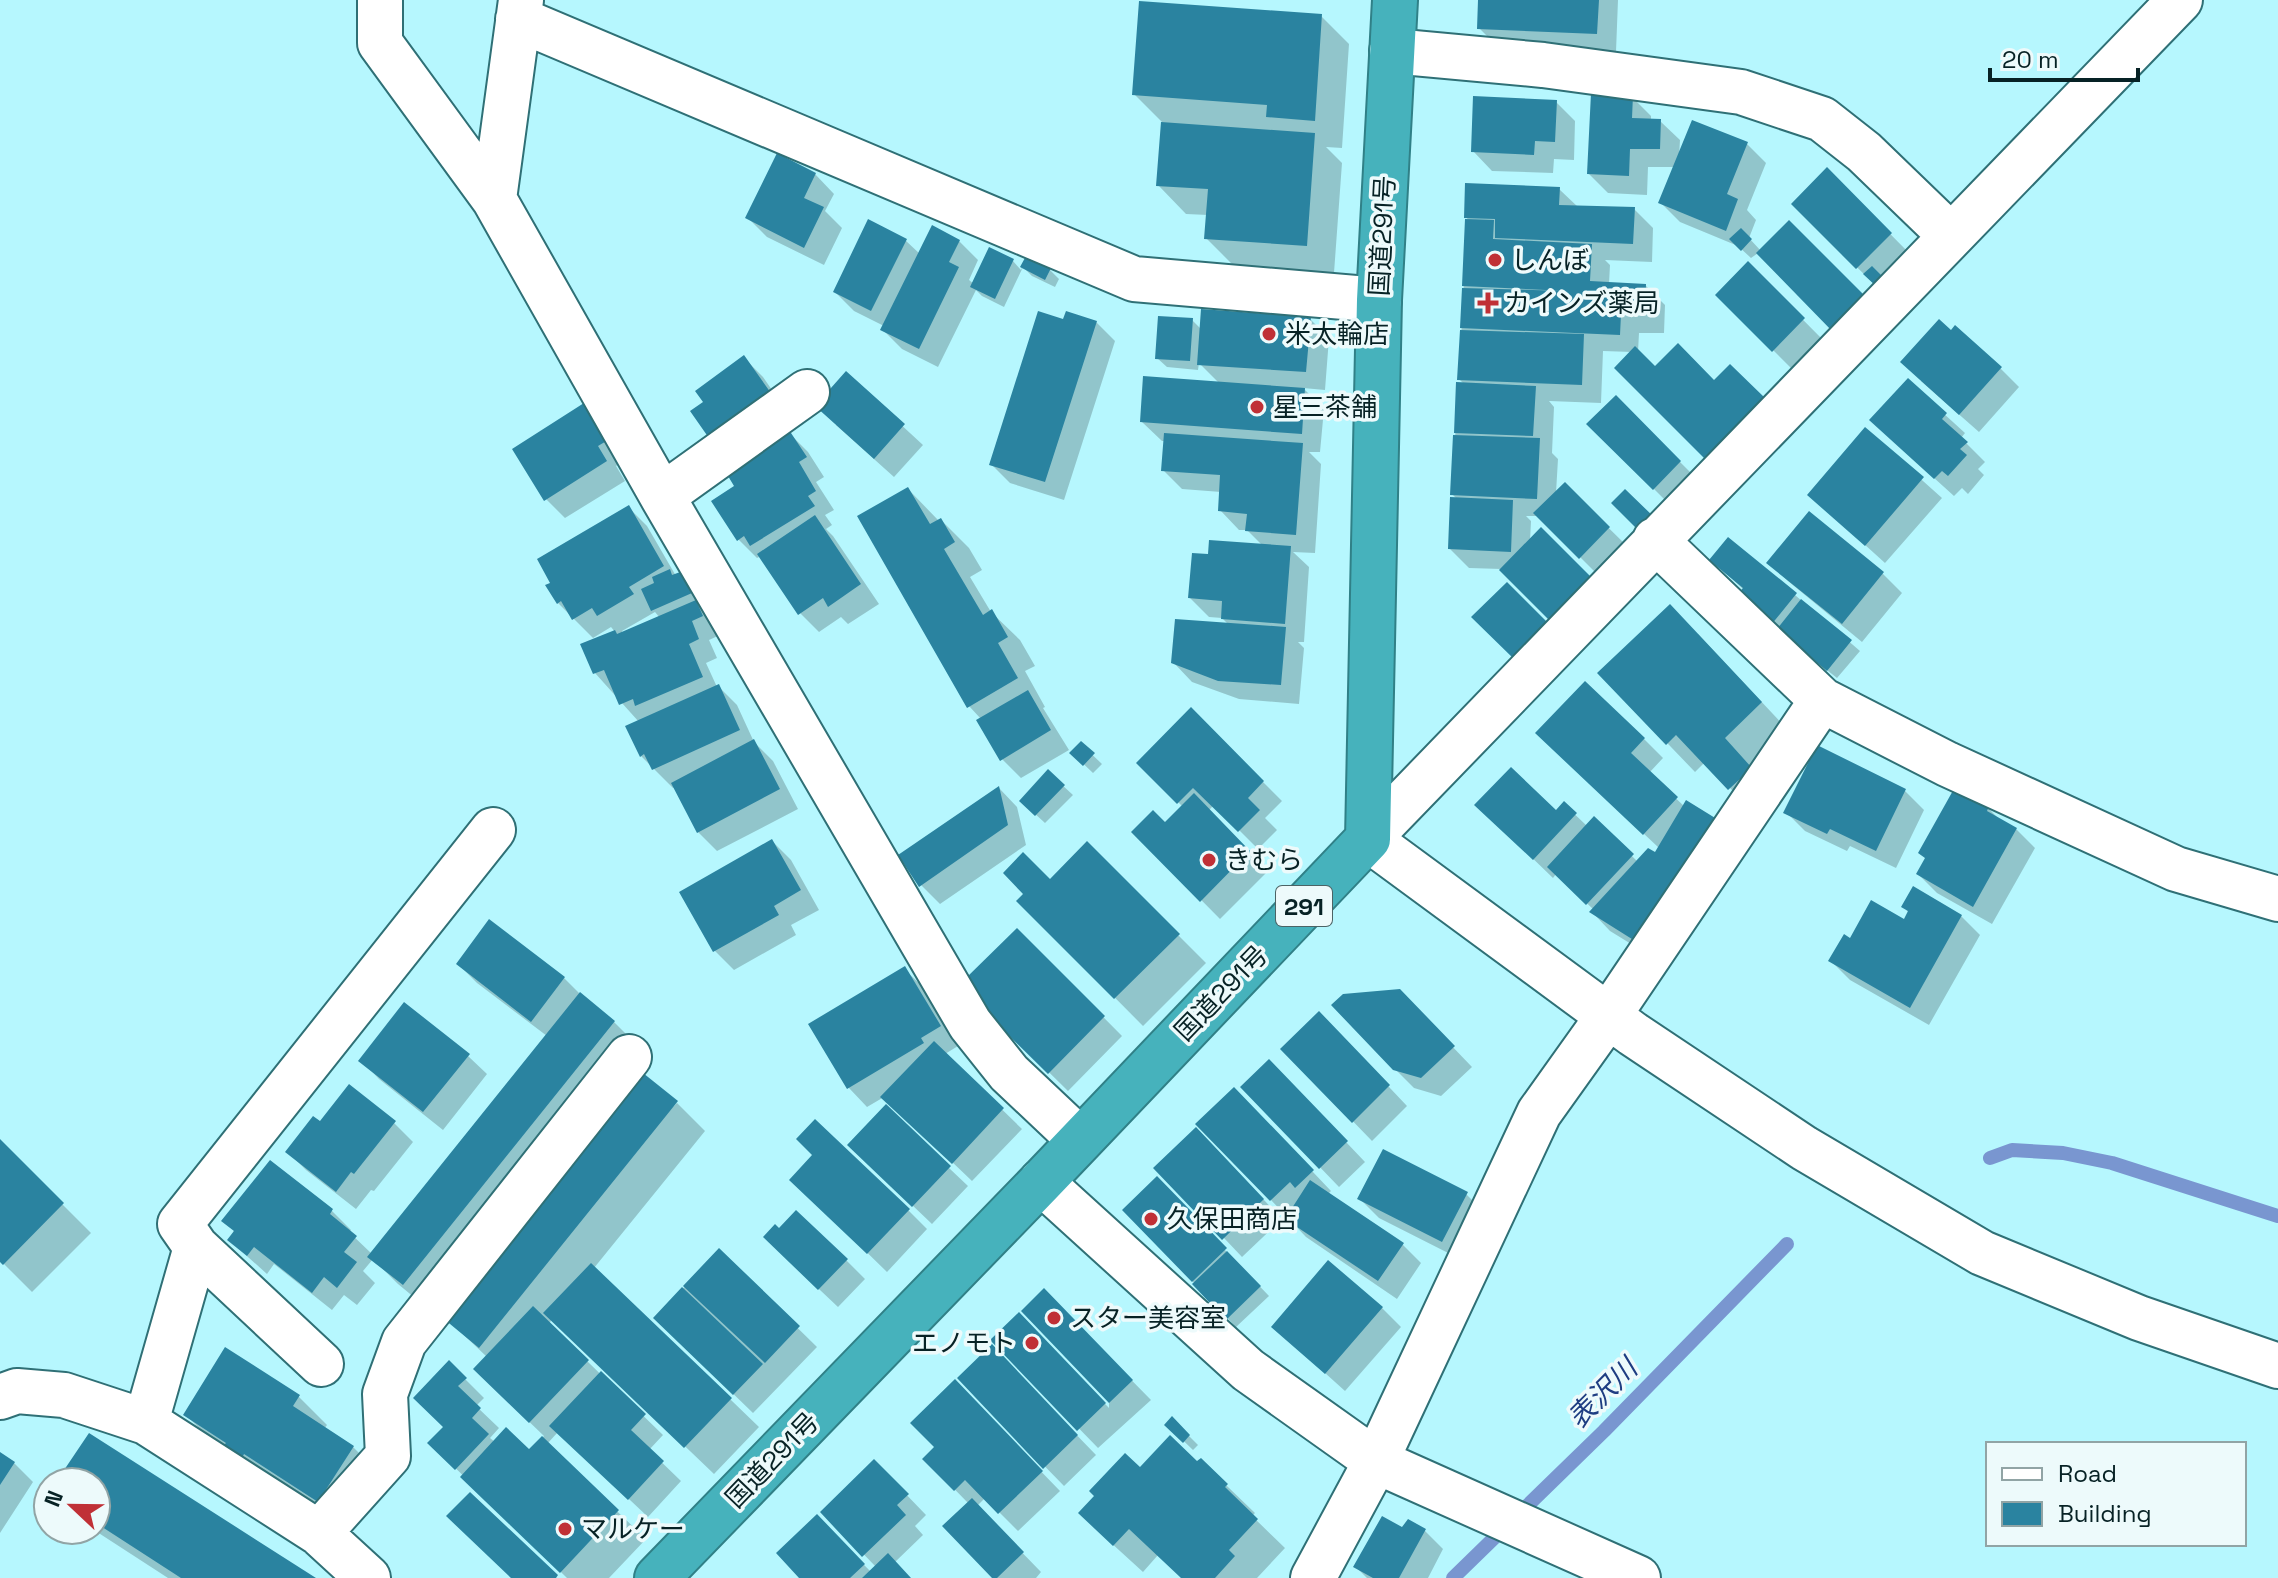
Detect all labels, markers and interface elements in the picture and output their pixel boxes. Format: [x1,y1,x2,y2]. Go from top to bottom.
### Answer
scale bar [1990,32,2138,82]
text: 20 m [2002,44,2059,75]
street label: 国道291号 [1362,175,1402,297]
place label: しんぼ [1511,243,1589,277]
marker: しんぼ [1486,251,1504,269]
place label: カインズ薬局 [1504,286,1659,320]
marker: カインズ薬局 [1479,294,1497,312]
place label: 米太輪店 [1285,317,1389,351]
marker: 米太輪店 [1260,325,1278,343]
place label: 星三茶舗 [1273,390,1377,424]
marker: 星三茶舗 [1248,398,1266,416]
place label: きむら [1225,843,1303,877]
marker: きむら [1200,851,1218,869]
road number: 291 [1276,886,1332,926]
street label: 国道291号 [1167,938,1275,1048]
place label: 久保田商店 [1167,1202,1297,1236]
marker: 久保田商店 [1142,1210,1160,1228]
place label: スター美容室 [1070,1301,1226,1335]
marker: スター美容室 [1045,1309,1063,1327]
place label: エノモト [912,1326,1016,1360]
marker: エノモト [1023,1334,1041,1352]
water label: 表沢川 [1560,1348,1647,1435]
street label: 国道291号 [718,1405,826,1515]
legend [1986,1442,2246,1546]
text: Road [2058,1458,2117,1489]
north arrow [32,1466,112,1546]
text: N [38,1486,69,1511]
text: Building [2058,1498,2152,1529]
place label: マルケー [581,1512,685,1546]
marker: マルケー [556,1520,574,1538]

